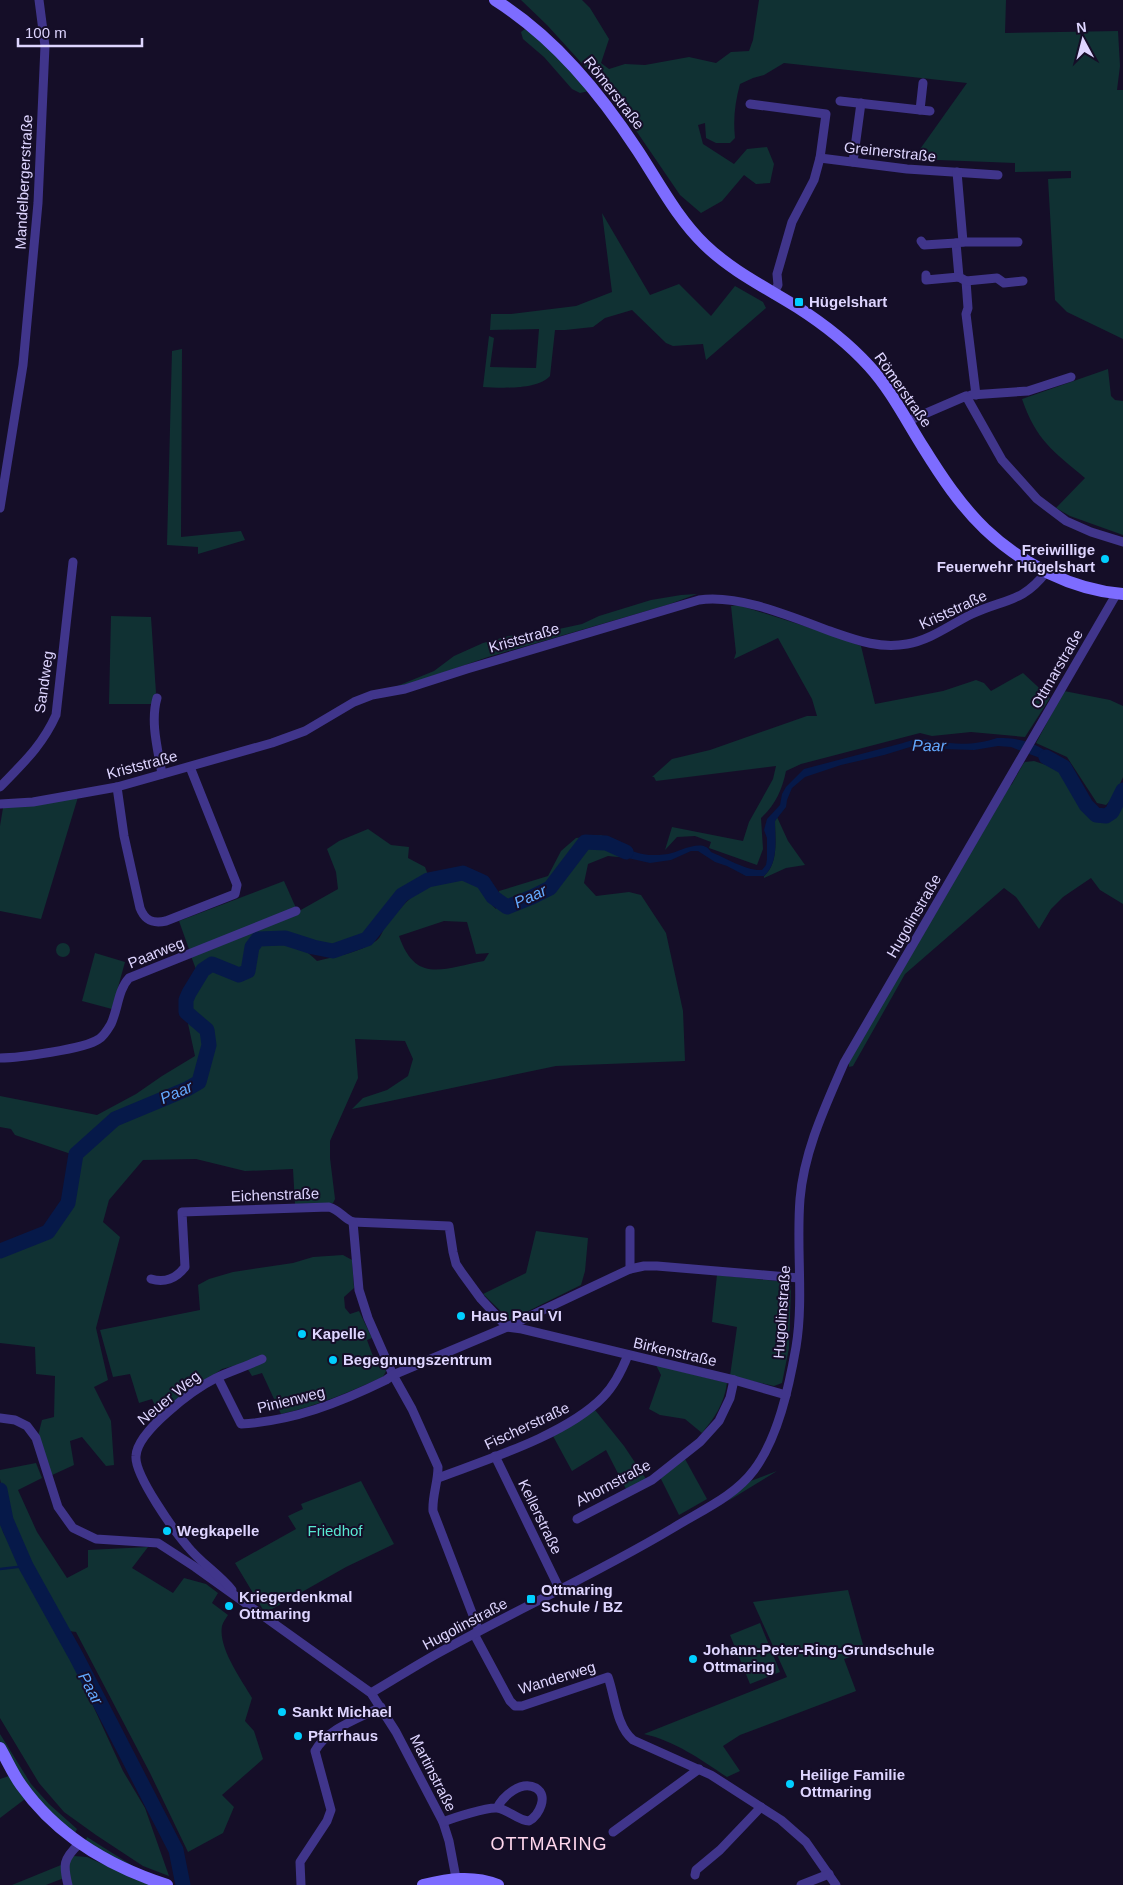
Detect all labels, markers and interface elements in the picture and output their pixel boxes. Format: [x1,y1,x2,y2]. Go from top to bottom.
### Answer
scale bar [18,15,141,47]
north arrow [1058,15,1108,65]
text: N [1075,19,1087,36]
text: 100 m [25,24,67,41]
street label: Römerstraße [581,53,648,132]
street label: Mandelbergerstraße [11,114,36,250]
street label: Greinerstraße [843,138,937,165]
place label: Hügelshart [809,293,887,310]
marker: Hügelshart [793,296,805,308]
street label: Römerstraße [871,349,935,430]
place label: Freiwillige Feuerwehr Hügelshart [937,541,1095,575]
marker: Freiwillige Feuerwehr Hügelshart [1099,553,1111,565]
street label: Kriststraße [916,587,989,633]
street label: Kriststraße [487,619,561,656]
street label: Ottmarstraße [1027,626,1086,711]
street label: Sandweg [31,650,56,714]
water label: Paar [912,737,947,754]
street label: Kriststraße [105,747,179,782]
street label: Hugolinstraße [883,871,944,960]
water label: Paar [511,881,550,911]
street label: Paarweg [125,934,186,972]
water label: Paar [157,1078,196,1107]
street label: Eichenstraße [231,1184,319,1205]
street label: Hugolinstraße [770,1265,793,1359]
place label: Haus Paul VI [471,1307,562,1324]
marker: Haus Paul VI [455,1310,467,1322]
place label: Kapelle [312,1325,365,1342]
marker: Kapelle [296,1328,308,1340]
street label: Birkenstraße [632,1334,718,1369]
place label: Begegnungszentrum [343,1351,492,1368]
marker: Begegnungszentrum [327,1354,339,1366]
street label: Neuer Weg [134,1367,203,1428]
street label: Pinienweg [255,1383,327,1416]
street label: Fischerstraße [482,1398,572,1453]
street label: Ahornstraße [572,1456,653,1509]
street label: Kellerstraße [515,1477,566,1557]
place label: Wegkapelle [177,1522,259,1539]
park label: Friedhof [307,1522,363,1539]
marker: Wegkapelle [161,1525,173,1537]
place label: Ottmaring Schule / BZ [541,1581,623,1615]
place label: Kriegerdenkmal Ottmaring [239,1588,352,1622]
marker: Ottmaring Schule / BZ [525,1593,537,1605]
street label: Hugolinstraße [420,1594,510,1653]
marker: Kriegerdenkmal Ottmaring [223,1600,235,1612]
place label: Johann-Peter-Ring-Grundschule Ottmaring [703,1641,935,1675]
marker: Johann-Peter-Ring-Grundschule Ottmaring [687,1653,699,1665]
street label: Wanderweg [516,1658,597,1697]
water label: Paar [75,1669,106,1708]
place label: Sankt Michael [292,1703,392,1720]
marker: Sankt Michael [276,1706,288,1718]
place label: Pfarrhaus [308,1727,378,1744]
marker: Pfarrhaus [292,1730,304,1742]
street label: Martinstraße [407,1731,460,1814]
place label: Heilige Familie Ottmaring [800,1766,905,1800]
marker: Heilige Familie Ottmaring [784,1778,796,1790]
district label: OTTMARING [491,1834,608,1854]

